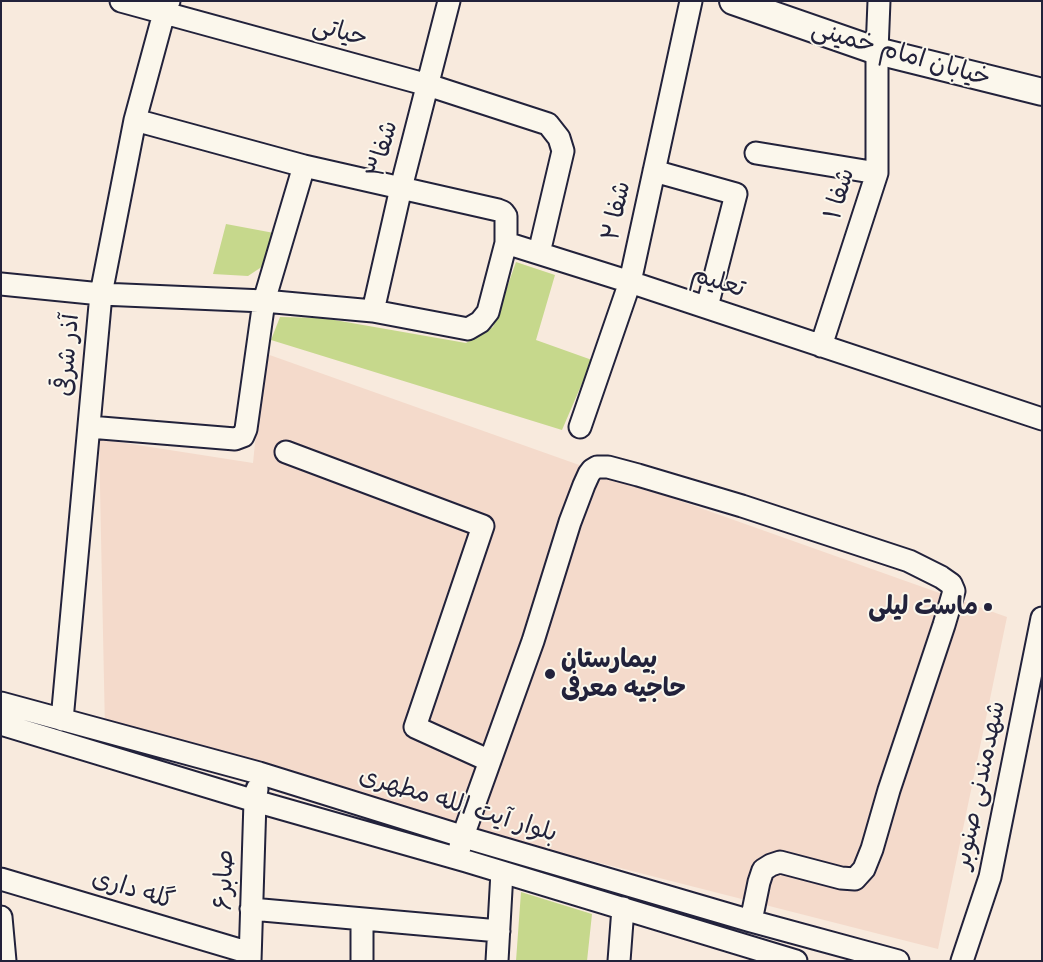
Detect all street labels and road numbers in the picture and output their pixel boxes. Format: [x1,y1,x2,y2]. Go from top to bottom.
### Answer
street label: حیاتی [309,10,371,54]
street label: خیابان امام خمینی [808,14,994,94]
street label: شفا۳ [361,117,405,181]
street label: شفا ۱ [818,165,862,223]
street label: شفا ۲ [596,179,638,243]
street label: تعلیم [687,259,749,305]
street label: آذر شرقی [49,312,87,398]
street label: شهدمندنی صنوبر [948,698,1012,872]
street label: بلوار آیت الله مطهری [355,761,561,849]
street label: صابر۶ [209,849,241,911]
street label: گله داری [88,863,178,917]

